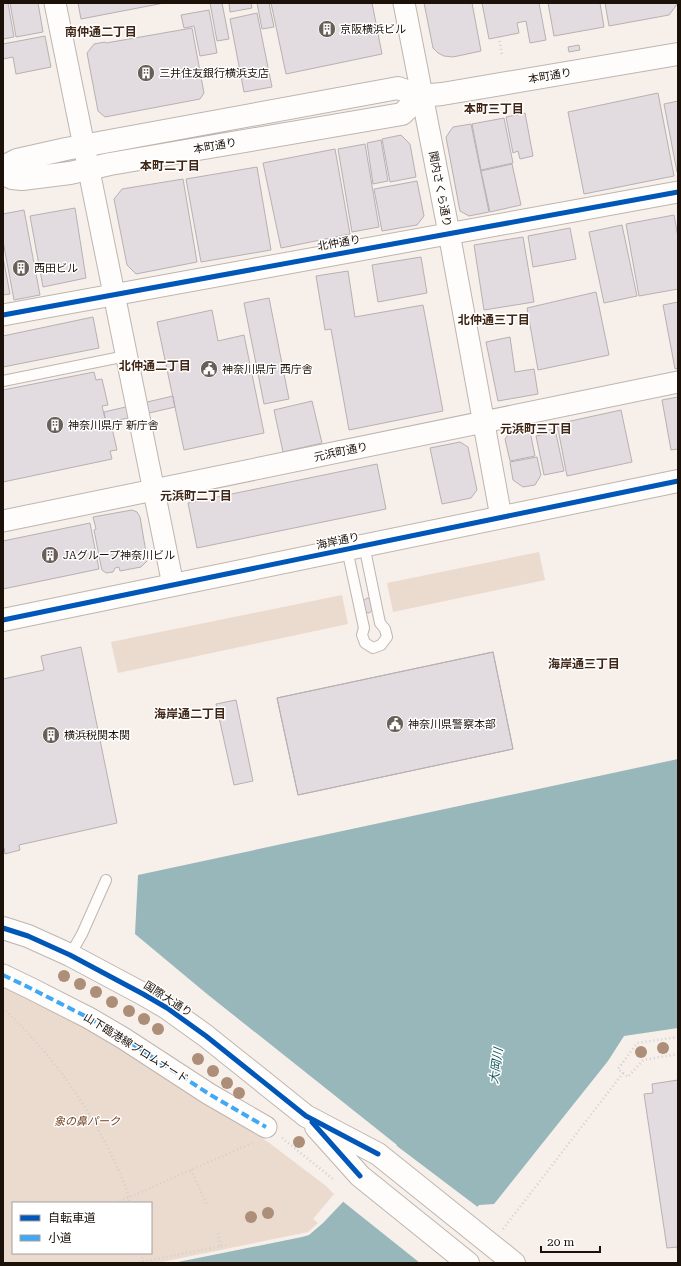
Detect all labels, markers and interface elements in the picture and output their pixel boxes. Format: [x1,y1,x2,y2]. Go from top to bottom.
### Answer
building icon: 京阪横浜ビル [317,19,337,39]
place label: 京阪横浜ビル [340,23,406,36]
district label: 南仲通二丁目 [65,25,137,39]
building icon: 三井住友銀行横浜支店 [136,63,156,83]
street label: 本町通り [527,66,573,86]
place label: 三井住友銀行横浜支店 [159,67,269,80]
district label: 本町三丁目 [464,102,524,116]
street label: 本町通り [192,136,238,156]
street label: 関内さくら通り [426,150,454,228]
district label: 本町二丁目 [140,159,200,173]
street label: 北仲通り [316,233,362,253]
building icon: 西田ビル [11,258,31,278]
place label: 西田ビル [34,262,78,275]
district label: 北仲通三丁目 [458,313,530,327]
district label: 北仲通二丁目 [119,359,191,373]
public building icon: 神奈川県庁 西庁舎 [199,359,219,379]
place label: 神奈川県庁 西庁舎 [222,363,313,376]
building icon: 神奈川県庁 新庁舎 [45,415,65,435]
place label: 神奈川県庁 新庁舎 [68,419,159,432]
district label: 元浜町三丁目 [500,422,572,436]
street label: 元浜町通り [313,440,369,464]
district label: 元浜町二丁目 [160,489,232,503]
street label: 海岸通り [315,530,361,552]
building icon: JAグループ神奈川ビル [40,545,60,565]
place label: JAグループ神奈川ビル [63,549,175,562]
district label: 海岸通三丁目 [548,657,620,671]
district label: 海岸通二丁目 [154,707,226,721]
public building icon: 神奈川県警察本部 [385,714,405,734]
place label: 神奈川県警察本部 [408,718,496,731]
building icon: 横浜税関本関 [41,725,61,745]
place label: 横浜税関本関 [64,729,130,742]
street label: 国際大通り [141,979,195,1019]
street label: 山下臨港線プロムナード [81,1010,191,1086]
water label: 大岡川 [487,1045,506,1085]
park label: 象の鼻パーク [54,1115,121,1128]
legend [12,1202,152,1254]
text: 自転車道 [48,1211,96,1225]
scale bar [541,1228,600,1254]
text: 小道 [48,1231,72,1245]
text: 20 m [547,1235,574,1249]

